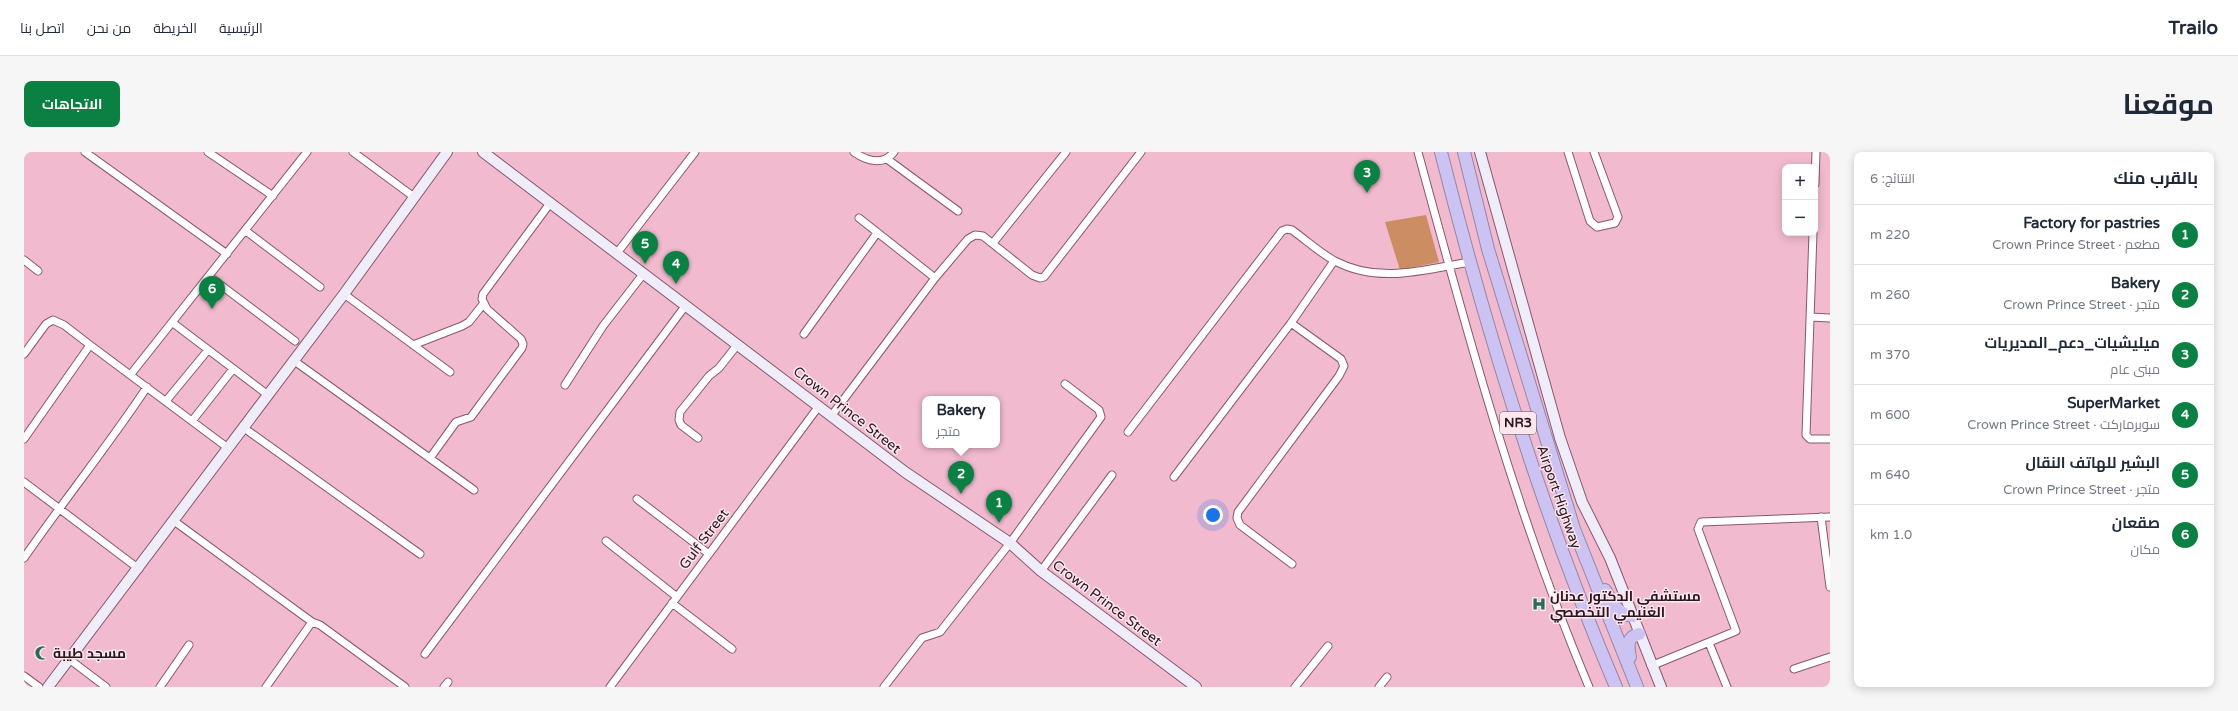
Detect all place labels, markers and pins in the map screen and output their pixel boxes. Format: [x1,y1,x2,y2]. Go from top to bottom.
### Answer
pin: 3 [1354,160,1380,193]
pin: 5 [632,231,658,264]
pin: 4 [663,251,689,284]
pin: 6 [199,276,225,309]
pin: 2 [948,461,974,494]
pin: 1 [986,490,1012,523]
place label: مستشفي الدكتور عدنان الغنيمي التخصصي [1550,588,1701,624]
hospital icon: مستشفي الدكتور عدنان الغنيمي التخصصي [1531,596,1547,612]
mosque icon: مسجد طيبة [34,645,50,661]
place label: مسجد طيبة [53,645,126,662]

